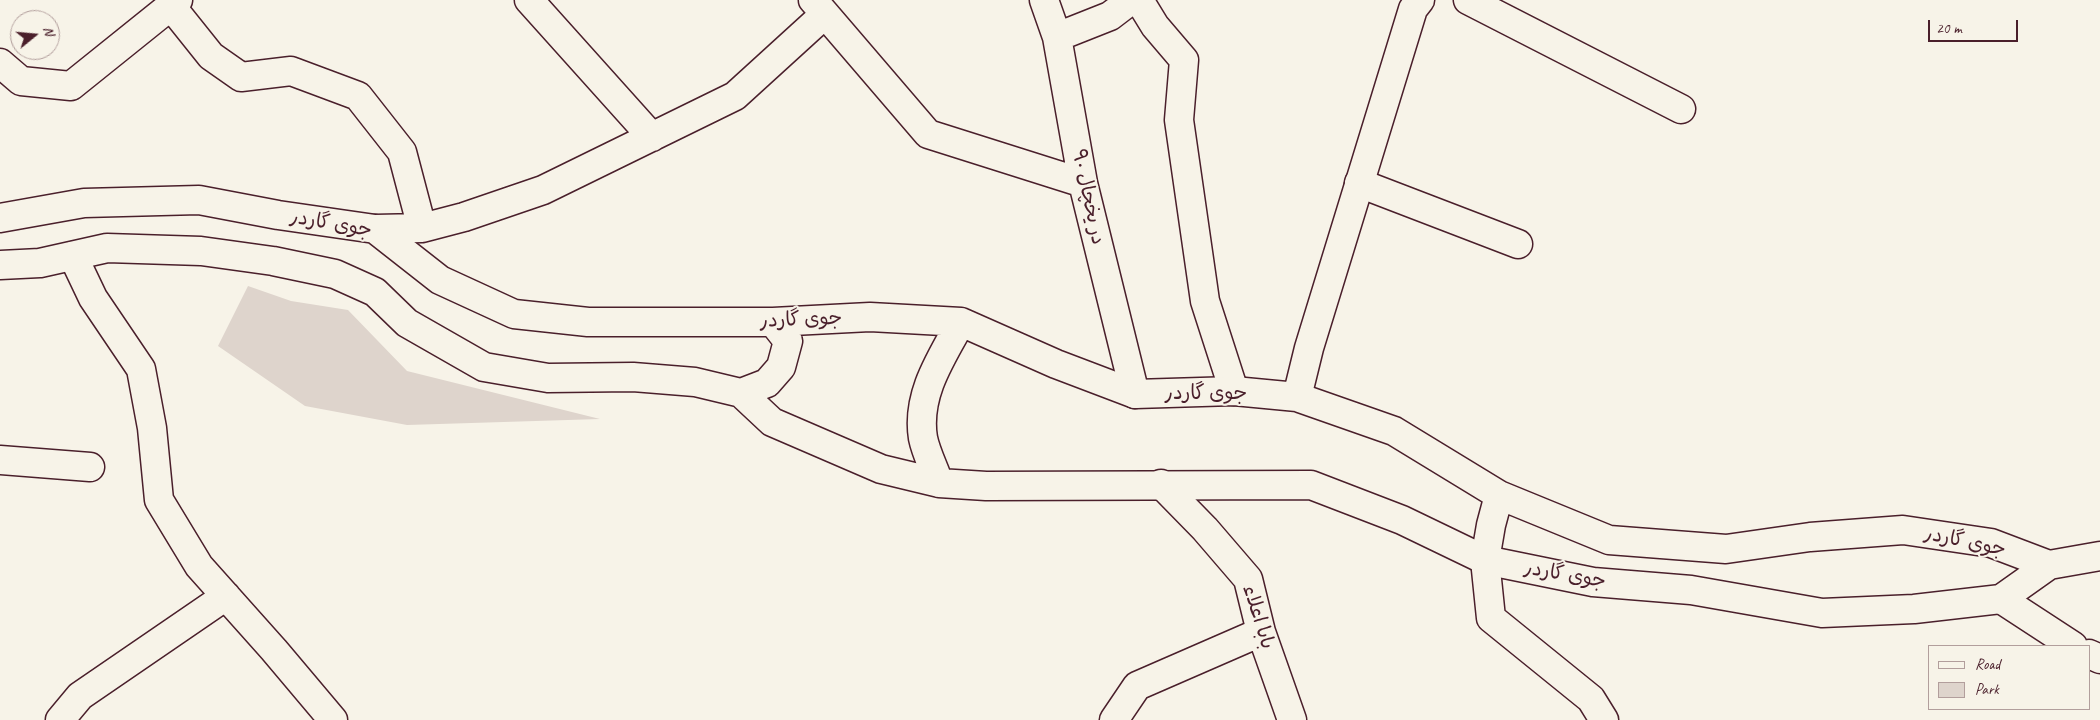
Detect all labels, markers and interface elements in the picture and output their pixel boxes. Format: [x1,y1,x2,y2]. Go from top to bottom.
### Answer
north arrow [10,10,60,60]
scale bar [1930,10,2020,42]
text: 20 m [1936,19,1962,38]
text: N [39,24,58,37]
street label: در یخچال ۹۰ [1066,147,1110,247]
street label: جوی گاردر [288,205,374,243]
street label: جوی گاردر [759,307,843,333]
street label: جوی گاردر [1165,382,1247,406]
street label: جوی گاردر [1922,522,2008,562]
street label: جوی گاردر [1522,556,1608,594]
street label: بابا اعلاء [1237,582,1279,652]
legend [1928,645,2090,710]
text: Road [1975,655,2000,674]
text: Park [1975,680,1999,699]

